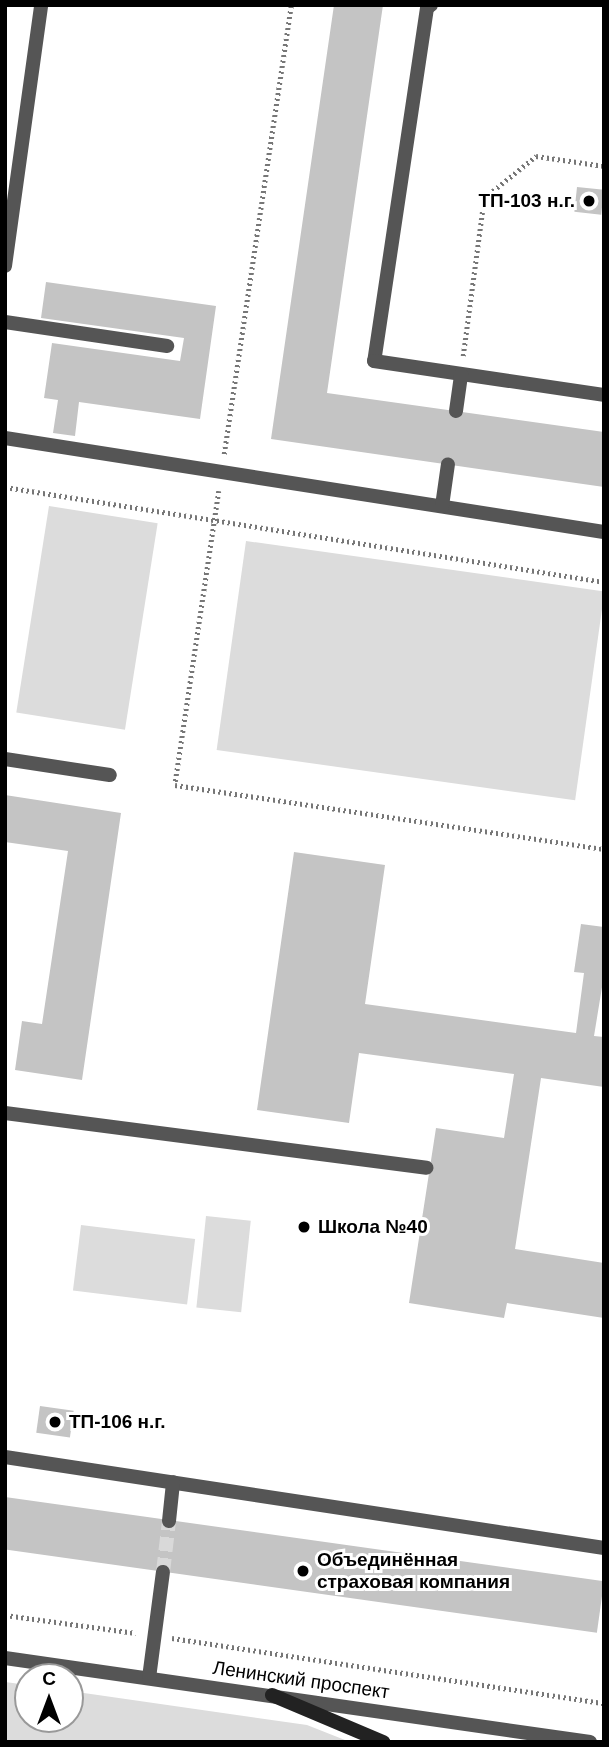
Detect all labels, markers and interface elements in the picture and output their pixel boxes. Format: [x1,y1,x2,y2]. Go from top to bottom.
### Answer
place label: ТП-103 н.г. [478,190,575,212]
marker: ТП-103 н.г. [581,193,597,209]
place label: Школа №40 [318,1216,428,1238]
marker: Школа №40 [296,1219,312,1235]
place label: ТП-106 н.г. [69,1411,166,1433]
marker: ТП-106 н.г. [47,1414,63,1430]
place label: Объединённая страховая компания [317,1549,510,1593]
marker: Объединённая страховая компания [295,1563,311,1579]
street label: Ленинский проспект [211,1656,391,1704]
north arrow [14,1663,84,1733]
text: С [42,1668,56,1689]

